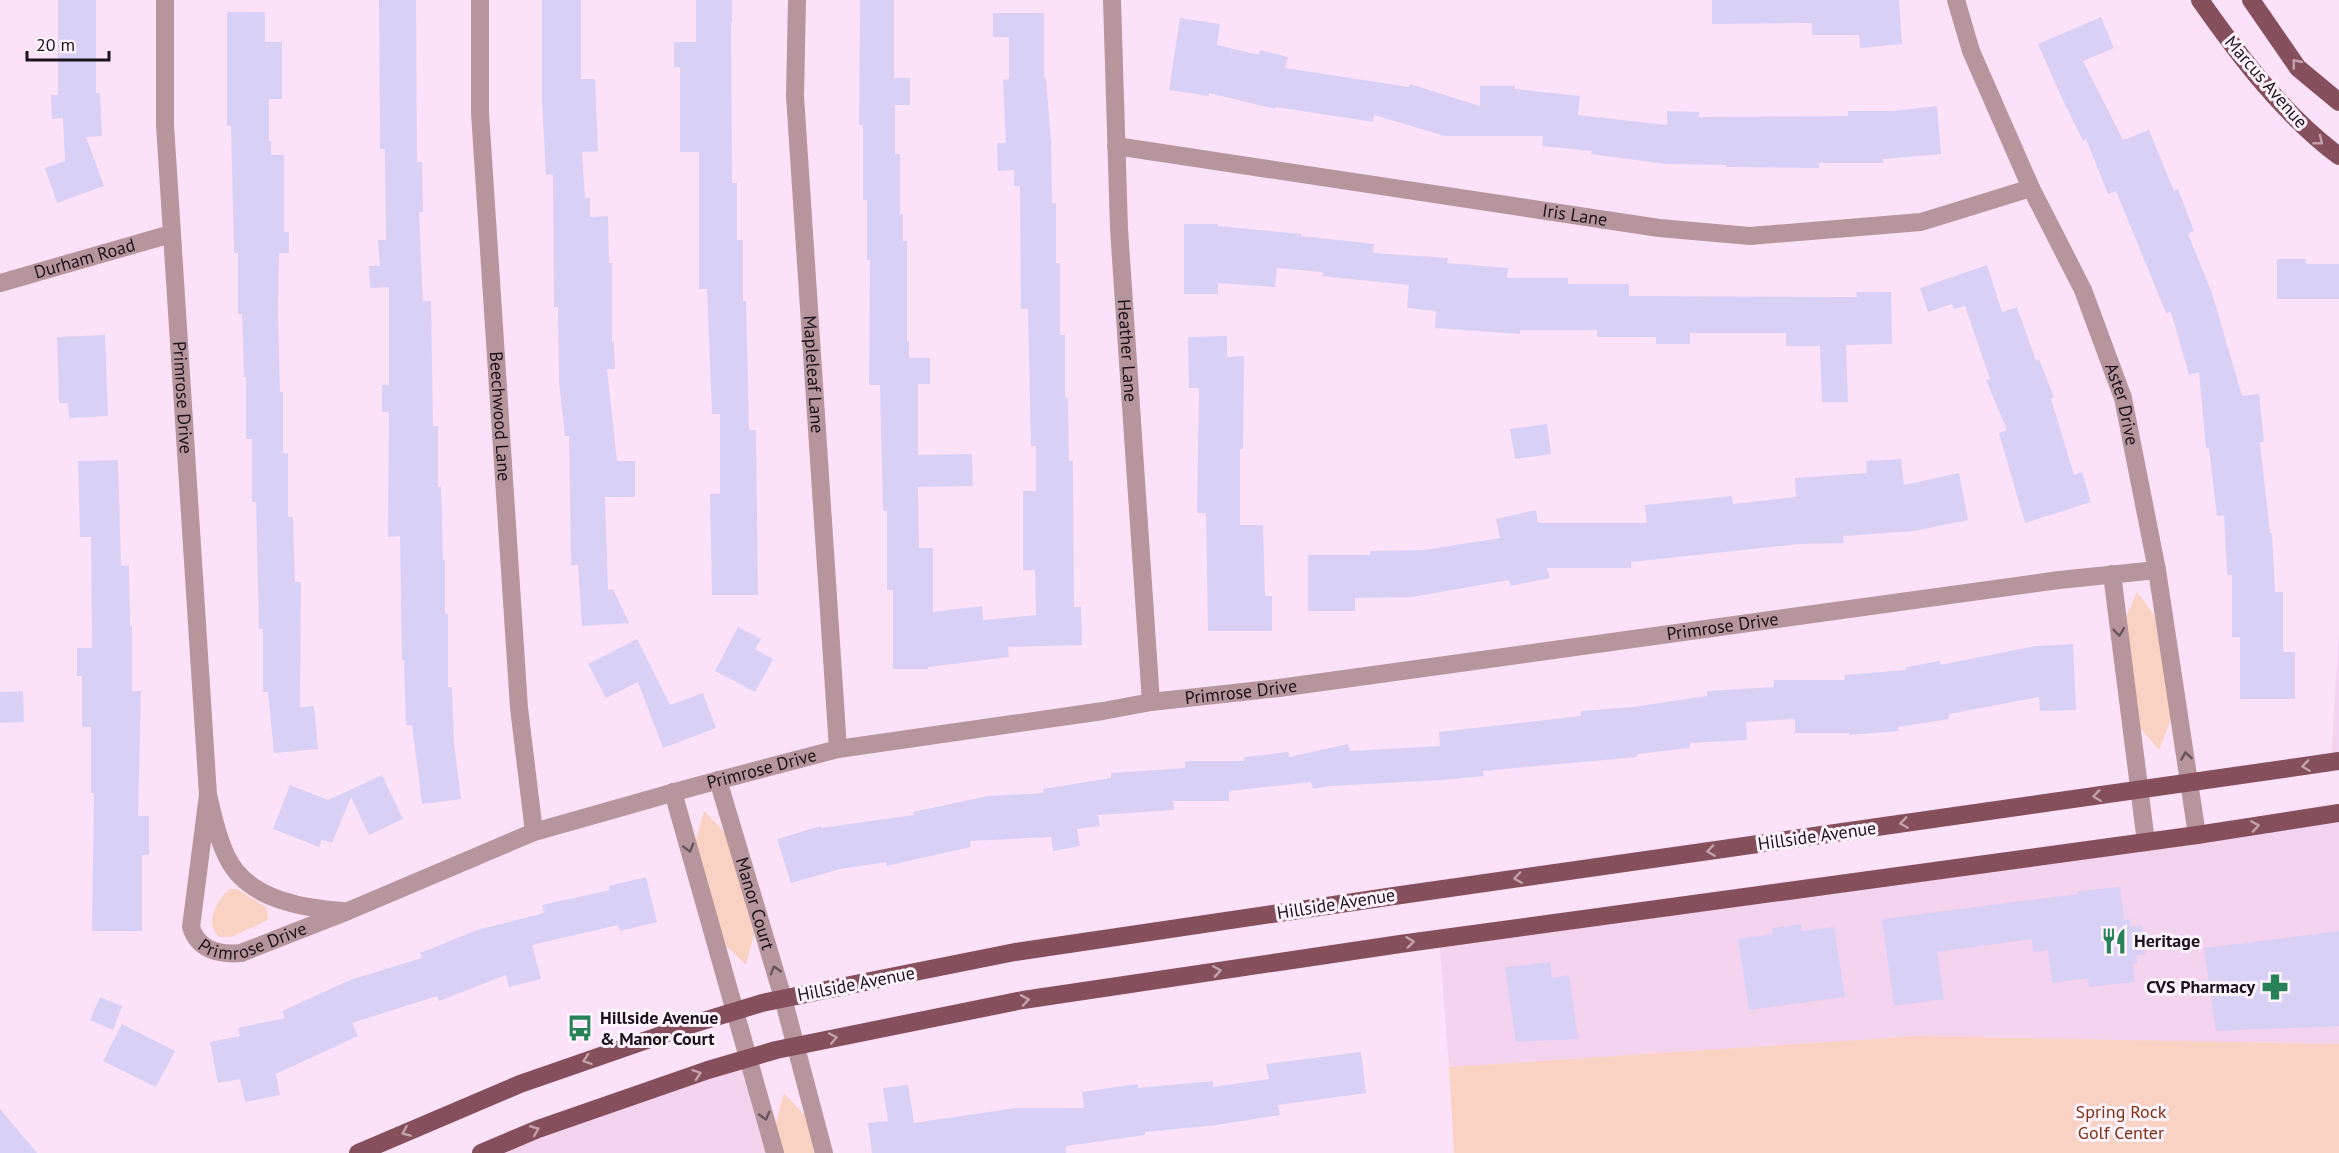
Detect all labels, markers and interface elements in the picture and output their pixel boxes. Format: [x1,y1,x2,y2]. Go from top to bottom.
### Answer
scale bar [27,24,110,62]
street label: Marcus Avenue [2220,31,2313,133]
text: 20 m [36,33,75,56]
one-way arrow [2292,59,2303,70]
one-way arrow [2312,133,2323,144]
street label: Iris Lane [1541,199,1609,231]
street label: Durham Road [31,233,138,284]
street label: Heather Lane [1113,298,1143,403]
street label: Mapleleaf Lane [798,315,829,434]
street label: Primrose Drive [168,340,198,454]
street label: Beechwood Lane [485,351,516,482]
street label: Aster Drive [2100,359,2144,447]
street label: Primrose Drive [1665,607,1780,645]
one-way arrow [2112,628,2125,637]
street label: Primrose Drive [1184,674,1298,709]
street label: Primrose Drive [704,743,819,794]
one-way arrow [2180,752,2192,761]
one-way arrow [2302,759,2311,771]
one-way arrow [2092,790,2102,802]
street label: Hillside Avenue [1756,816,1878,855]
one-way arrow [1899,817,1909,829]
one-way arrow [2249,820,2259,833]
one-way arrow [682,843,694,853]
one-way arrow [1706,844,1716,856]
street label: Manor Court [731,854,780,952]
one-way arrow [1513,871,1522,884]
street label: Hillside Avenue [1275,883,1397,924]
street label: Primrose Drive [194,916,310,965]
restaurant icon: Heritage [2099,926,2129,956]
place label: Heritage [2134,929,2200,952]
one-way arrow [1406,937,1415,949]
street label: Hillside Avenue [795,961,917,1006]
one-way arrow [770,966,782,976]
one-way arrow [1213,966,1222,978]
pharmacy icon: CVS Pharmacy [2260,972,2290,1002]
place label: CVS Pharmacy [2146,975,2255,998]
one-way arrow [1019,994,1029,1007]
place label: Hillside Avenue & Manor Court [600,1006,718,1050]
bus stop icon: Hillside Avenue & Manor Court [565,1013,595,1043]
one-way arrow [828,1032,838,1045]
one-way arrow [582,1053,593,1066]
one-way arrow [691,1068,702,1081]
park label: Spring Rock Golf Center [2076,1100,2167,1144]
one-way arrow [758,1110,770,1120]
one-way arrow [401,1125,412,1137]
one-way arrow [529,1125,540,1138]

